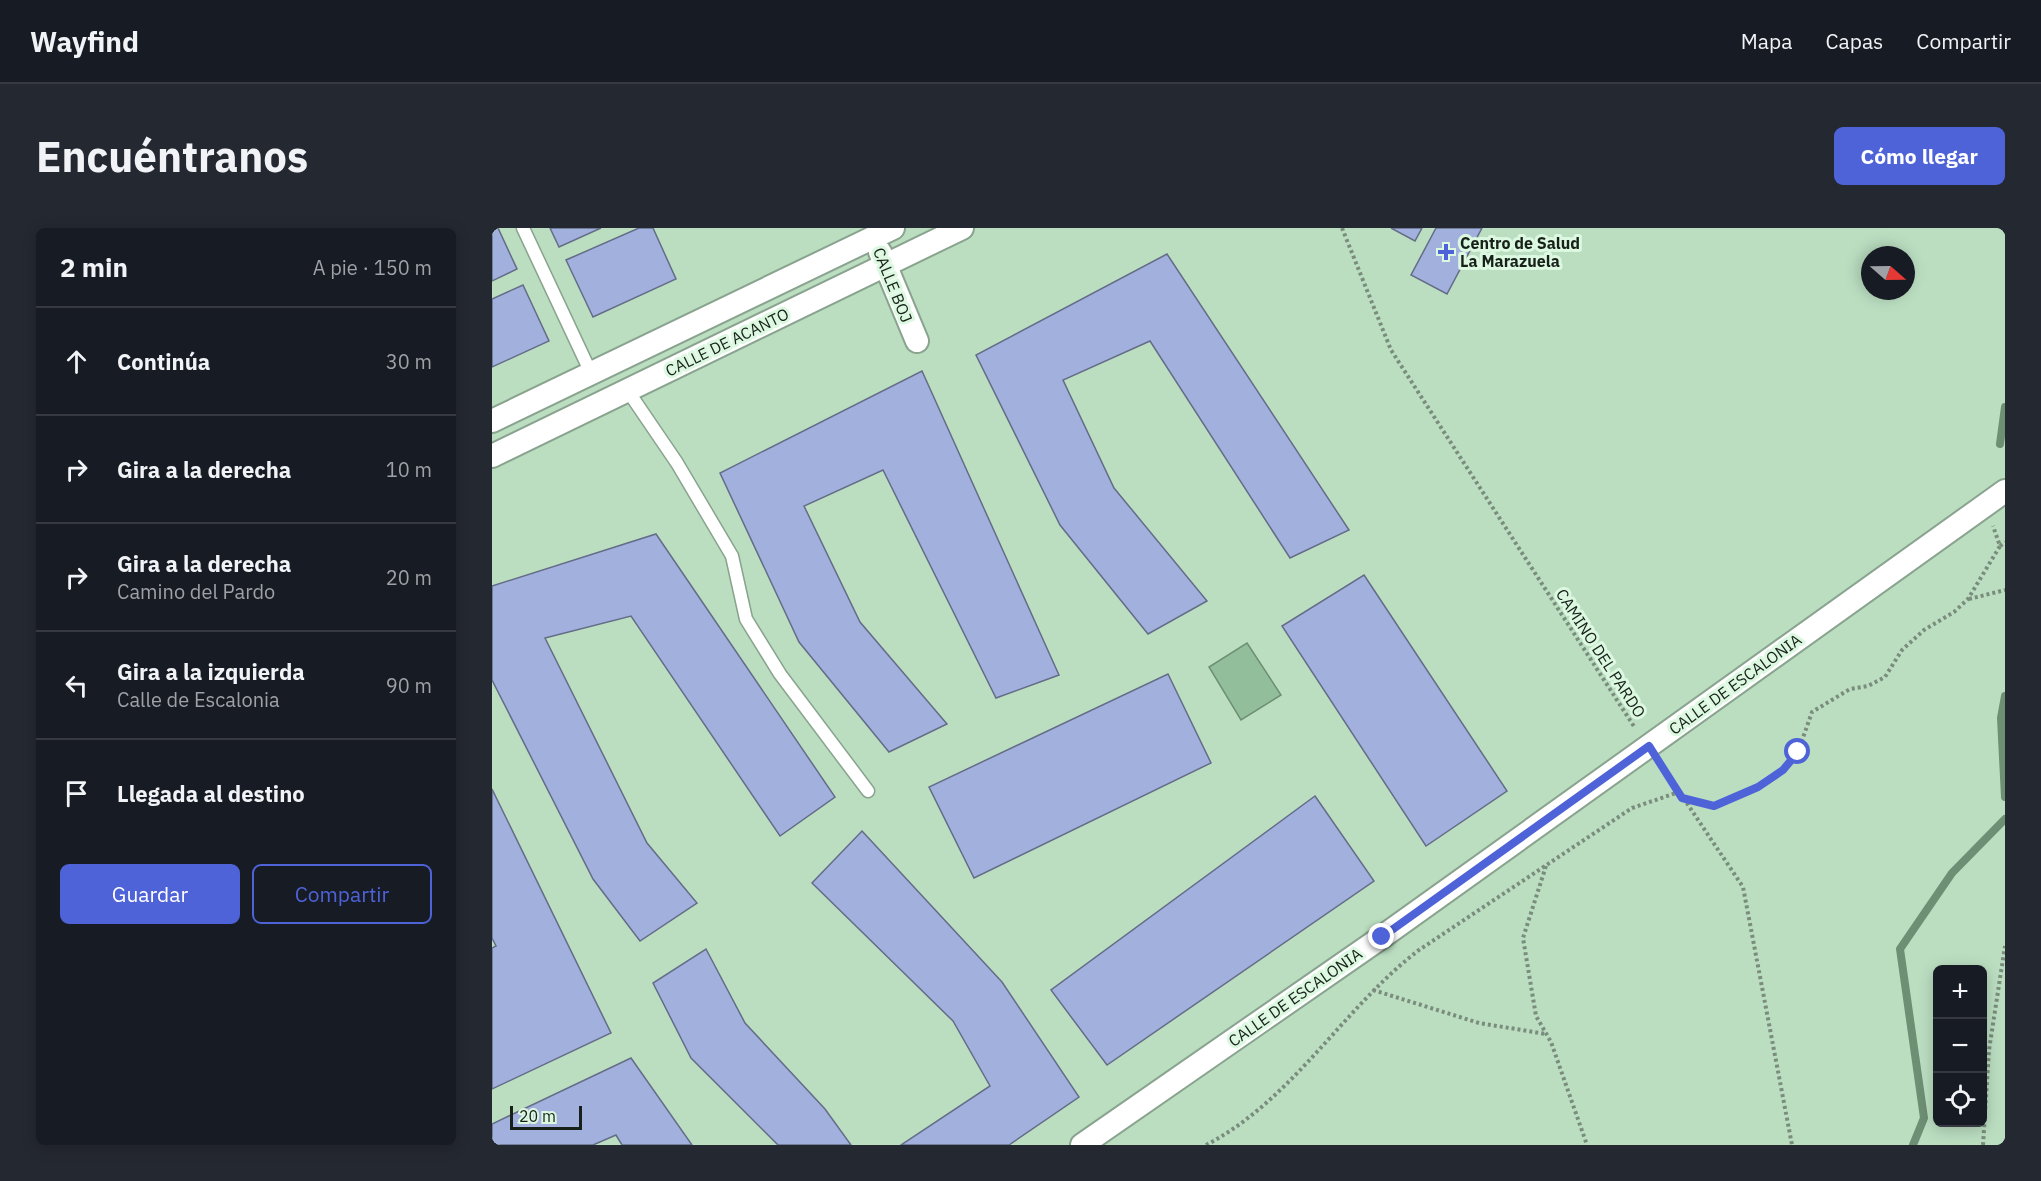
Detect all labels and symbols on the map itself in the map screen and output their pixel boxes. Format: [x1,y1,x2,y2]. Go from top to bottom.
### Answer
place label: Centro de Salud La Marazuela [1460,233,1580,271]
marker: Centro de Salud La Marazuela [1437,243,1455,261]
street label: CALLE BOJ [869,245,917,325]
north arrow [1861,246,1915,300]
street label: CALLE DE ACANTO [662,303,792,381]
street label: CAMINO DEL PARDO [1552,585,1650,721]
street label: CALLE DE ESCALONIA [1665,629,1805,739]
route start [1784,738,1810,764]
route end [1368,923,1394,949]
street label: CALLE DE ESCALONIA [1224,943,1366,1051]
scale bar [510,1103,582,1130]

